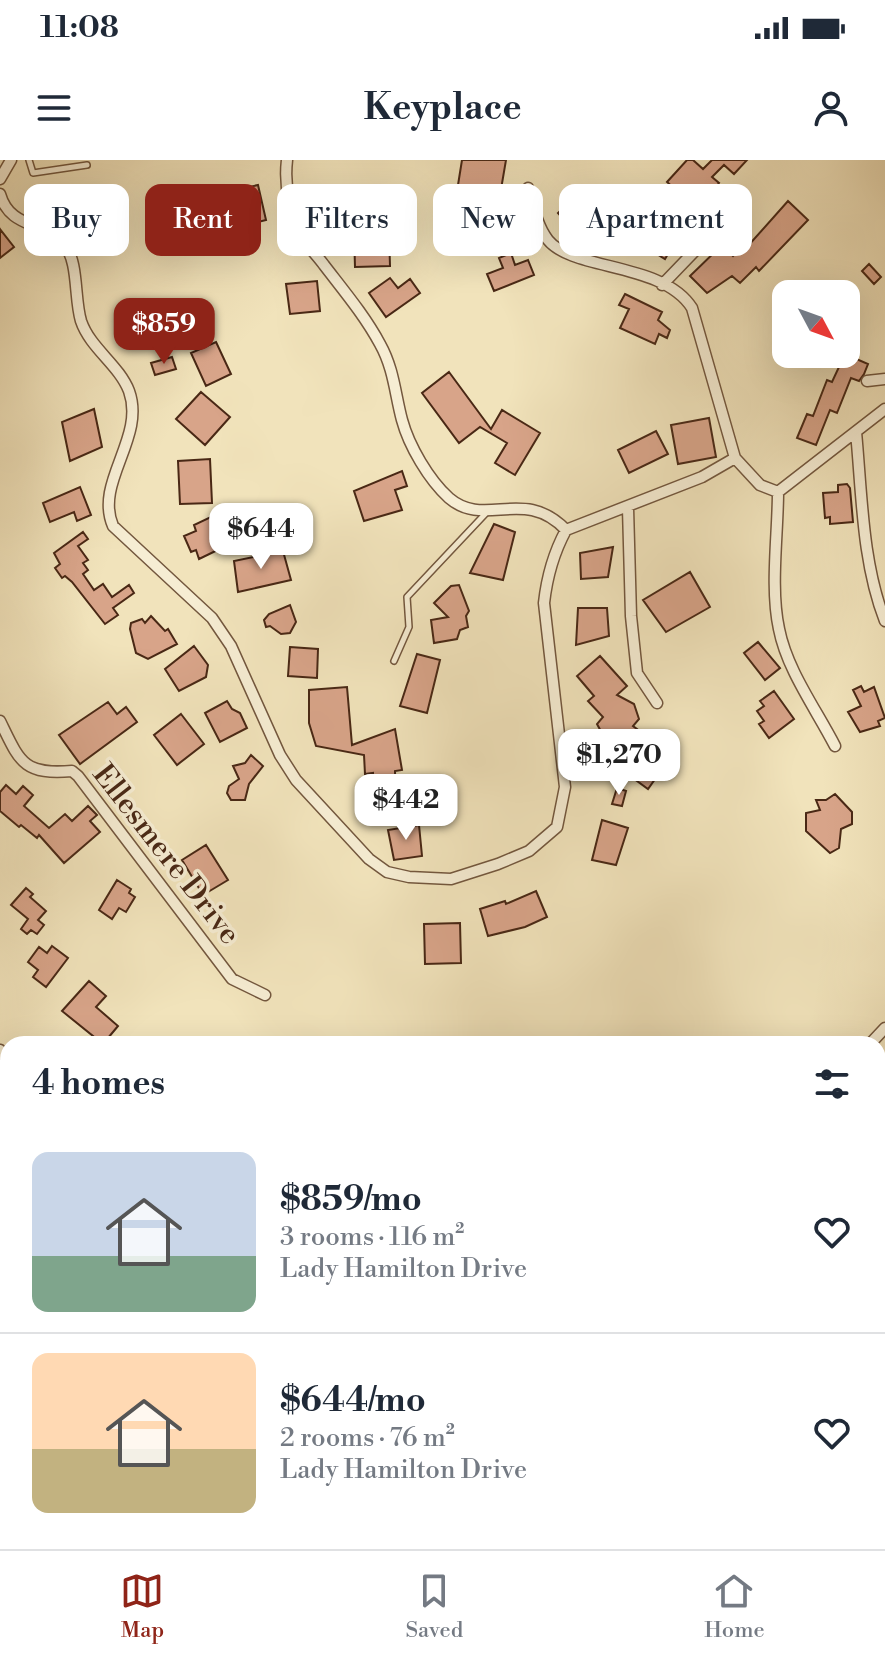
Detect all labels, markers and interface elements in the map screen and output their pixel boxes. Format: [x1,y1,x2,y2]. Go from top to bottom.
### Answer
text: 11:08 [40,9,119,47]
icon: menu [32,86,76,130]
text: Keyplace [363,86,522,131]
icon: person [809,86,853,130]
chip: Buy [24,184,129,256]
chip: Rent [145,184,261,256]
chip: Filters [277,184,417,256]
chip: New [433,184,543,256]
chip: Apartment [559,184,752,256]
north arrow [772,280,860,368]
map controls [772,280,860,368]
pin: $859 [117,298,211,366]
text: $859 [132,308,196,340]
pin: $644 [214,503,308,571]
text: $644 [227,513,295,545]
pin: $1,270 [554,729,684,797]
text: $1,270 [576,739,662,771]
street label: Ellesmere Drive [84,757,248,952]
pin: $442 [359,774,453,842]
text: $442 [373,784,439,816]
icon: filters [810,1062,854,1106]
text: 4 homes [32,1063,165,1105]
text: $859/mo [280,1179,422,1221]
icon: home [96,1184,192,1280]
icon: heart [810,1210,854,1254]
text: 3 rooms · 116 m² [280,1221,464,1253]
text: Lady Hamilton Drive [280,1253,527,1285]
text: $644/mo [280,1380,426,1422]
icon: home [96,1385,192,1481]
icon: heart [810,1411,854,1455]
text: 2 rooms · 76 m² [280,1422,455,1454]
text: Lady Hamilton Drive [280,1454,527,1486]
tab: Map [120,1569,164,1644]
tab: Saved [405,1569,463,1644]
tab: Home [704,1569,765,1644]

